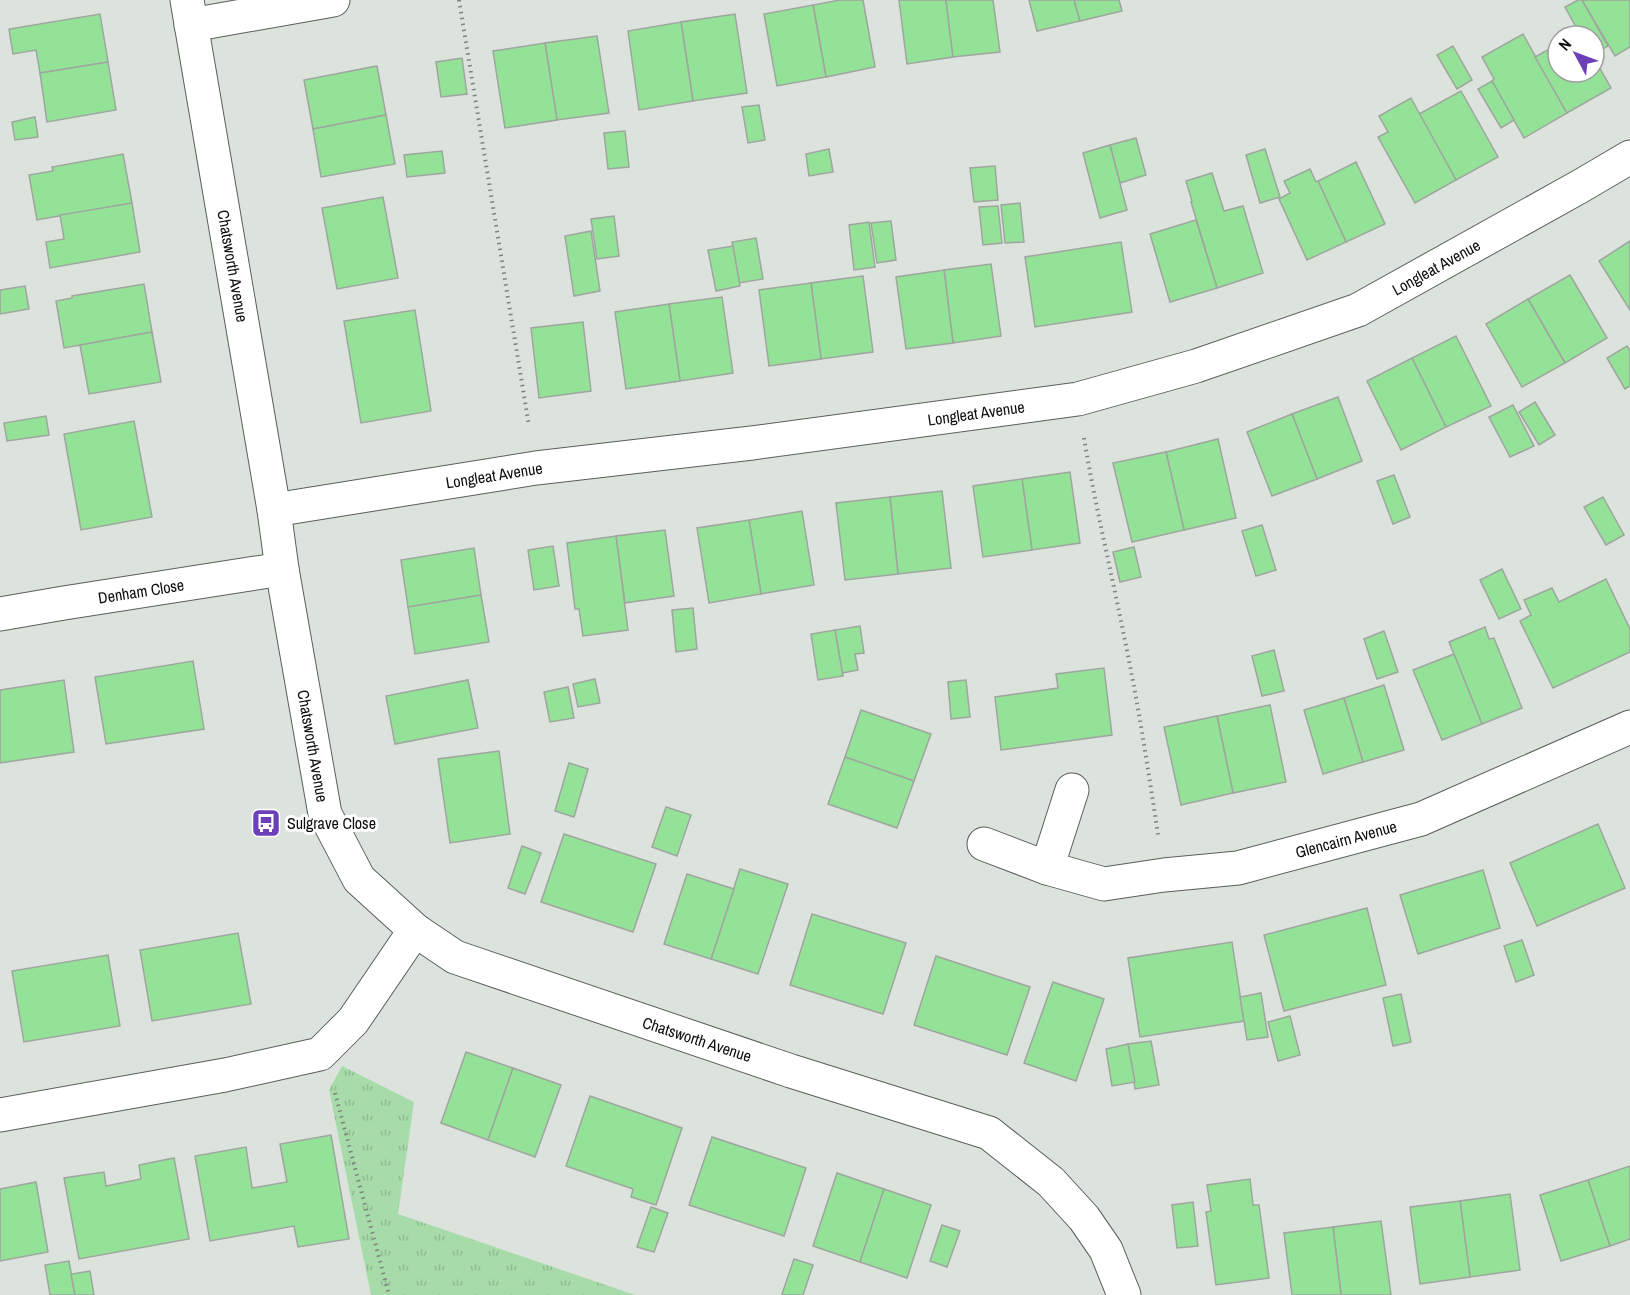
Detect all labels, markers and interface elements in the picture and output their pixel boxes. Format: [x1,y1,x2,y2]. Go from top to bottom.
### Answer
north arrow [1546,24,1606,84]
text: N [1553,33,1576,55]
street label: Chatsworth Avenue [212,208,254,324]
street label: Longleat Avenue [1388,234,1484,300]
street label: Longleat Avenue [926,395,1026,431]
street label: Longleat Avenue [444,457,544,493]
street label: Denham Close [96,573,186,609]
street label: Chatsworth Avenue [292,688,334,804]
bus stop icon: Sulgrave Close [250,807,282,839]
place label: Sulgrave Close [287,812,376,834]
street label: Glencairn Avenue [1293,815,1399,863]
street label: Chatsworth Avenue [640,1011,754,1067]

